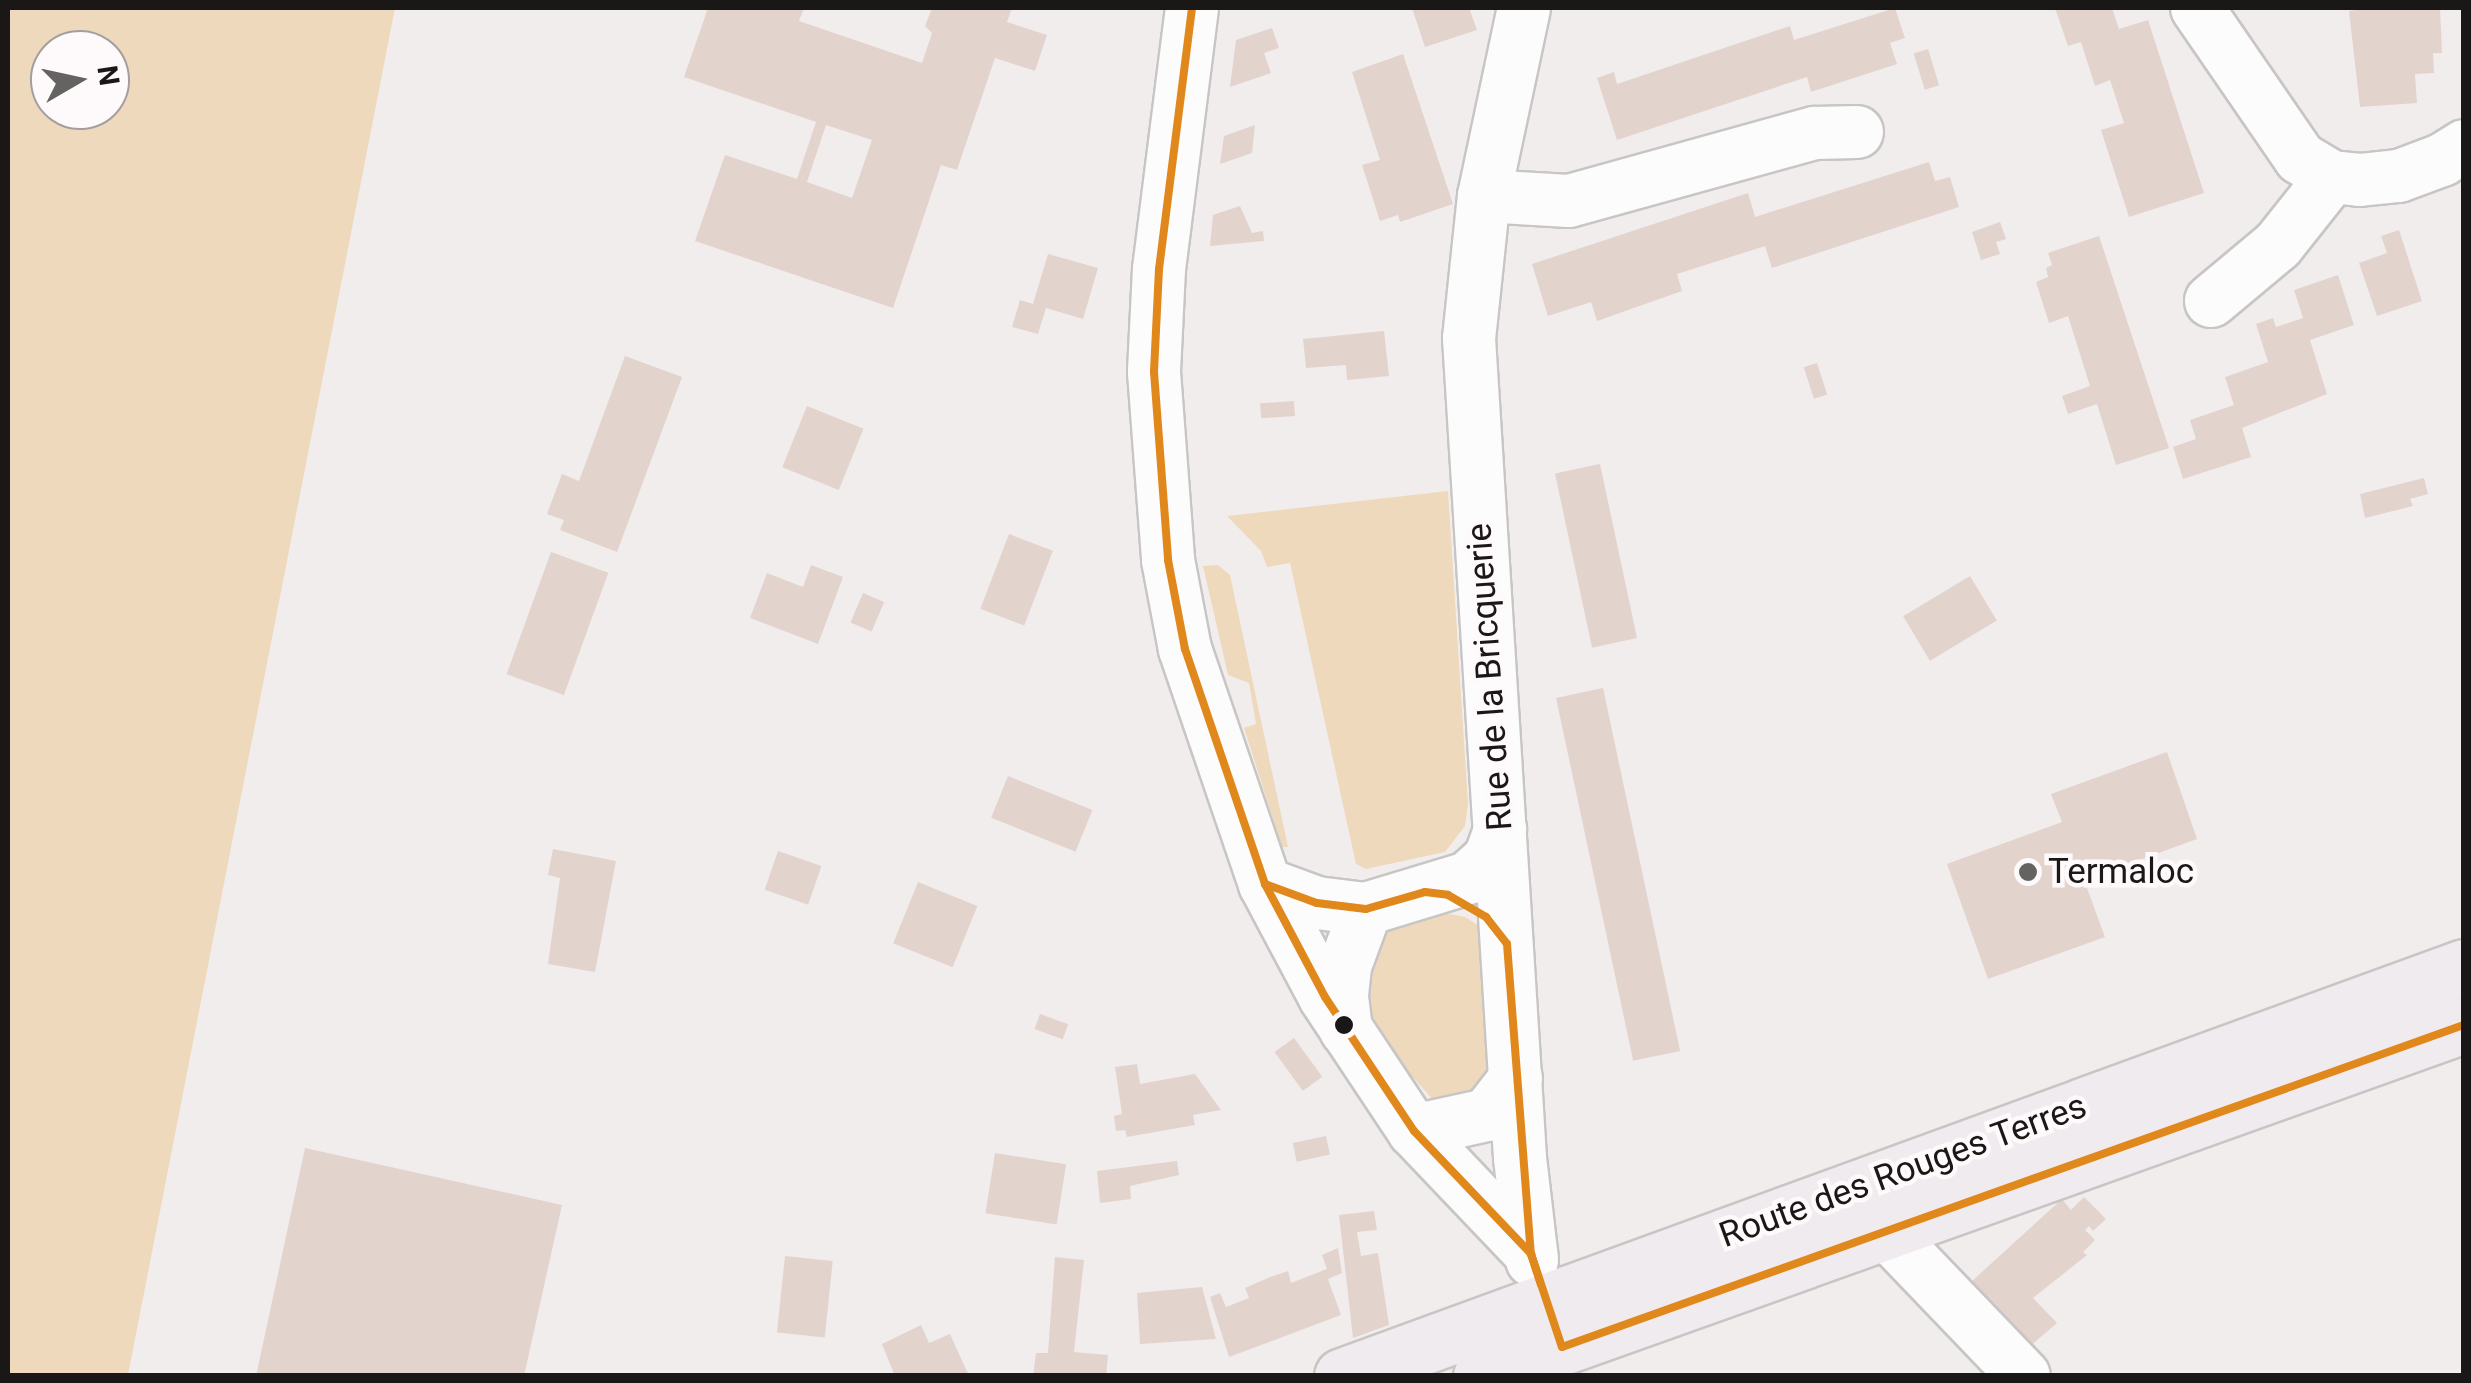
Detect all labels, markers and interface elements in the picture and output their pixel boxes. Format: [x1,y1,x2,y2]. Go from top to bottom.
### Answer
north arrow [30,30,130,130]
text: N [90,63,126,88]
street label: Rue de la Bricquerie [1458,522,1522,832]
place label: Termaloc [2048,851,2194,893]
marker: Termaloc [2017,861,2039,883]
unlabelled marker [1334,1015,1354,1035]
street label: Route des Rouges Terres [1713,1085,2093,1257]

